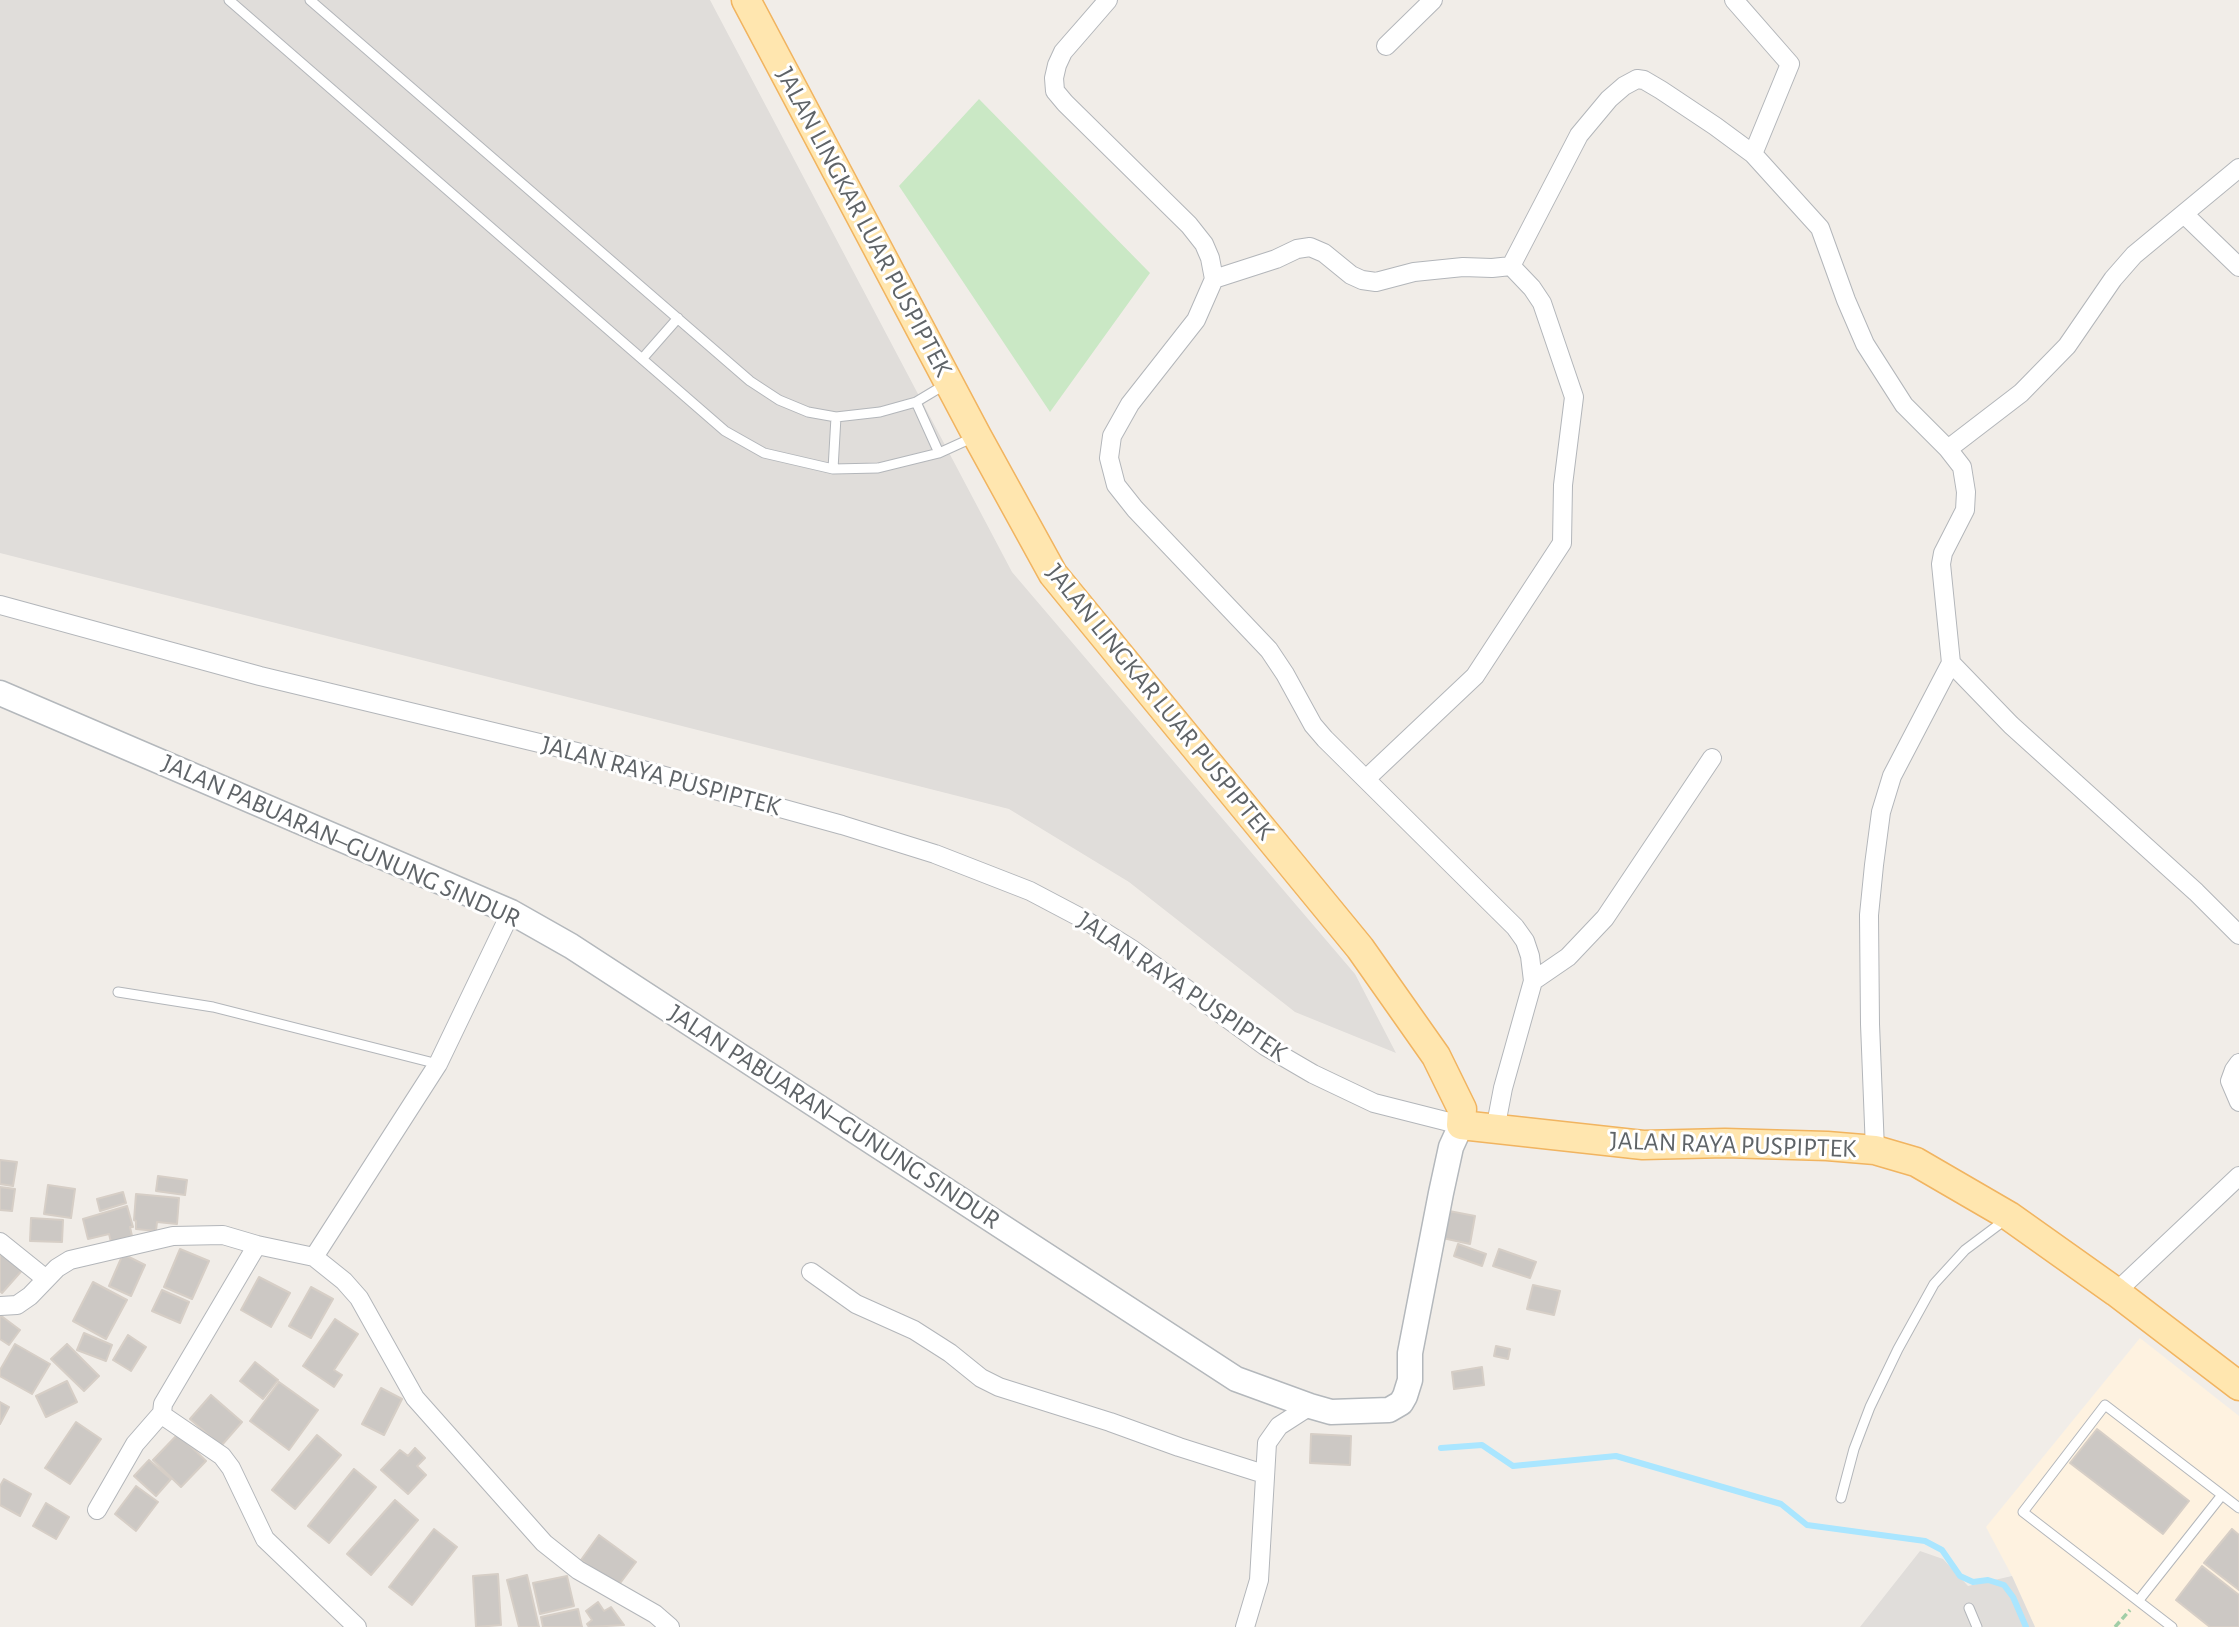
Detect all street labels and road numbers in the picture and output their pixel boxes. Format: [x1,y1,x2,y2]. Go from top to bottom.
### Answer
street label: JALAN LINGKAR LUAR PUSPIPTEK [769,62,959,382]
street label: JALAN LINGKAR LUAR PUSPIPTEK [1039,558,1281,846]
street label: JALAN RAYA PUSPIPTEK [538,729,784,823]
street label: JALAN PABUARAN–GUNUNG SINDUR [157,748,525,934]
street label: JALAN RAYA PUSPIPTEK [1071,905,1293,1069]
street label: JALAN PABUARAN–GUNUNG SINDUR [662,998,1006,1236]
street label: JALAN RAYA PUSPIPTEK [1609,1125,1857,1165]

